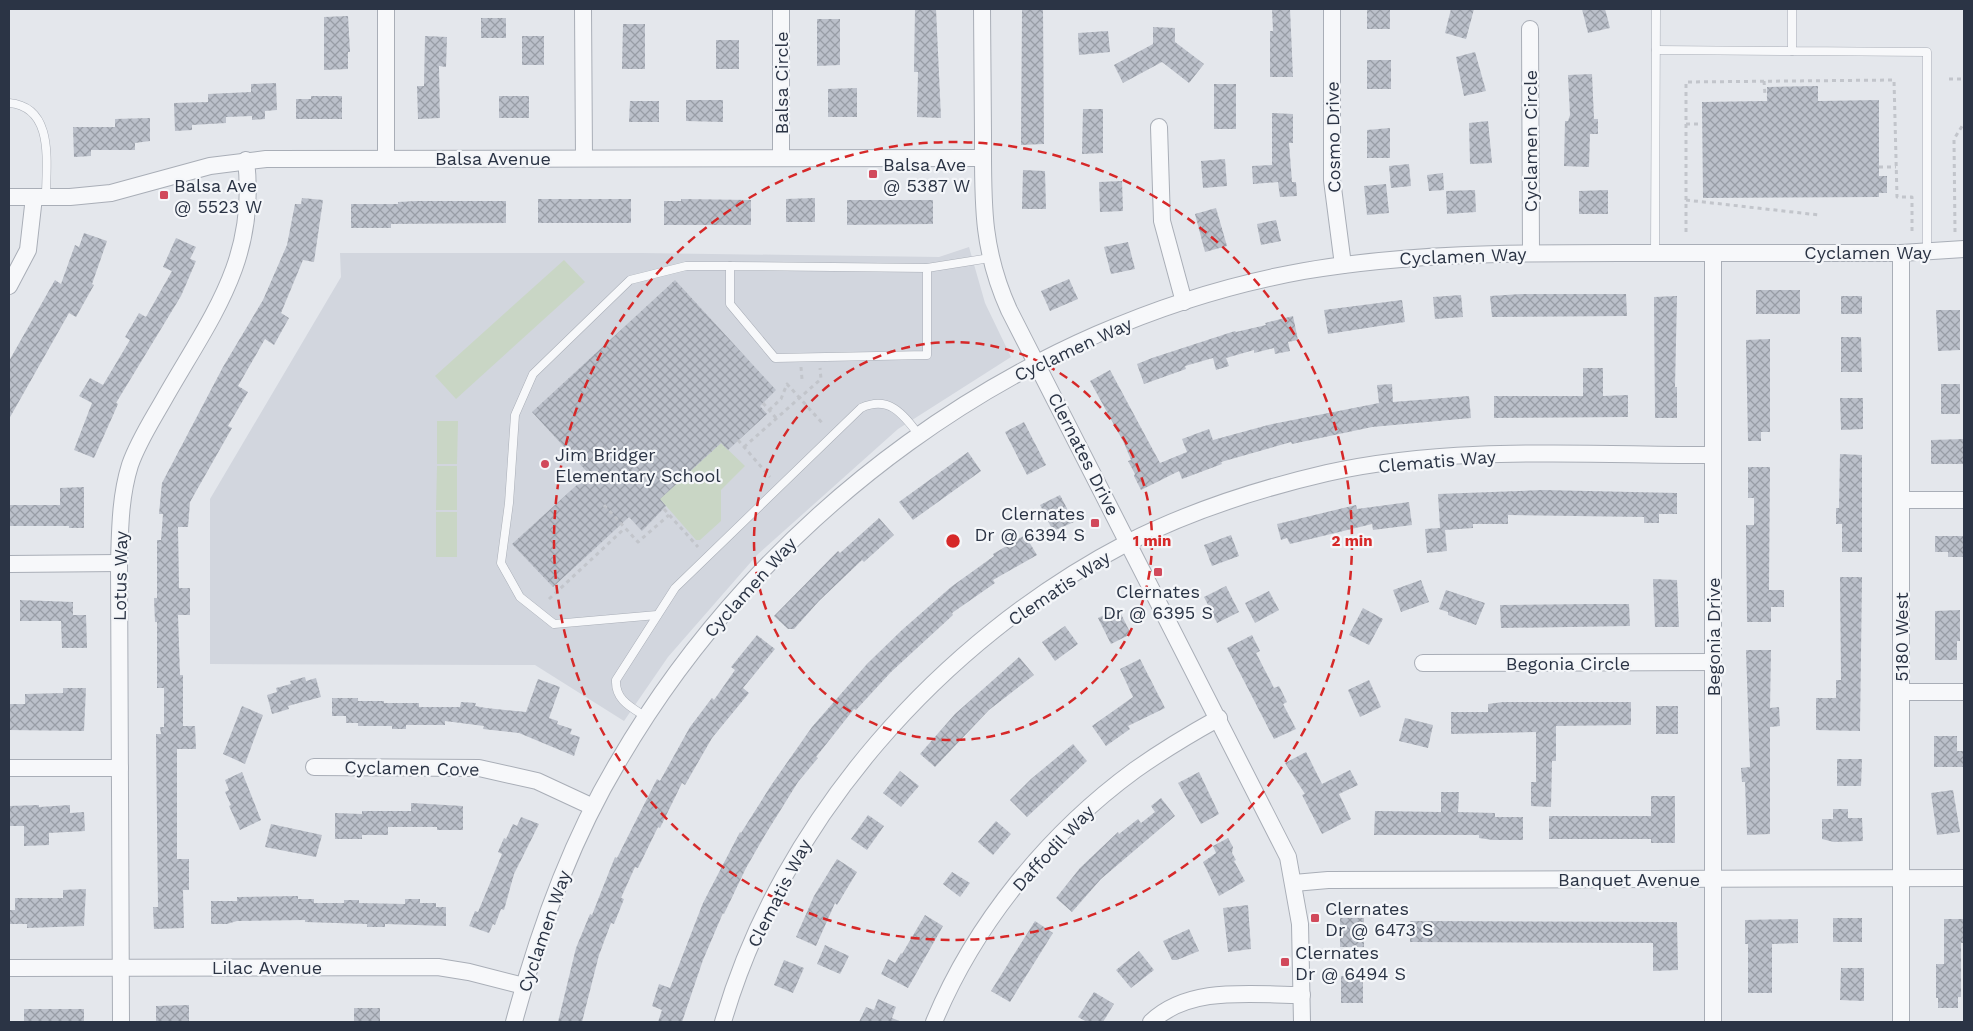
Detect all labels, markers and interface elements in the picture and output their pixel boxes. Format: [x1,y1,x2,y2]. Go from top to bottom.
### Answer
street label: Balsa Circle [771,31,792,135]
street label: Cyclamen Circle [1520,70,1541,212]
street label: Cosmo Drive [1322,81,1344,193]
street label: Balsa Avenue [435,148,551,169]
place label: Balsa Ave @ 5387 W [883,154,970,196]
marker: Balsa Ave @ 5387 W [867,168,879,180]
place label: Balsa Ave @ 5523 W [174,175,262,217]
marker: Balsa Ave @ 5523 W [158,189,170,201]
street label: Cyclamen Way [1804,242,1932,263]
street label: Cyclamen Way [1399,243,1528,269]
street label: Cyclamen Way [1011,312,1136,385]
street label: Clernates Drive [1044,389,1124,519]
place label: Jim Bridger Elementary School [555,444,721,486]
street label: Clematis Way [1377,445,1498,477]
marker: Jim Bridger Elementary School [539,458,551,470]
place label: Clernates Dr @ 6394 S [974,503,1085,545]
marker: Clernates Dr @ 6394 S [1089,517,1101,529]
street label: Lotus Way [109,530,131,621]
street label: Cyclamen Way [700,532,801,641]
centre of rings [944,532,962,550]
text: 1 min [1133,532,1171,550]
text: 2 min [1331,532,1373,550]
street label: Clematis Way [1004,546,1114,630]
marker: Clernates Dr @ 6395 S [1152,566,1164,578]
street label: Begonia Drive [1703,577,1724,697]
place label: Clernates Dr @ 6395 S [1103,581,1213,623]
street label: 5180 West [1891,592,1912,682]
street label: Begonia Circle [1506,653,1630,674]
street label: Cyclamen Cove [344,756,480,780]
street label: Daffodil Way [1008,800,1099,895]
street label: Clematis Way [743,835,816,950]
street label: Cyclamen Way [513,867,575,995]
street label: Banquet Avenue [1558,869,1700,890]
place label: Clernates Dr @ 6473 S [1325,898,1434,940]
marker: Clernates Dr @ 6473 S [1309,912,1321,924]
place label: Clernates Dr @ 6494 S [1295,942,1406,984]
marker: Clernates Dr @ 6494 S [1279,956,1291,968]
street label: Lilac Avenue [212,957,322,978]

